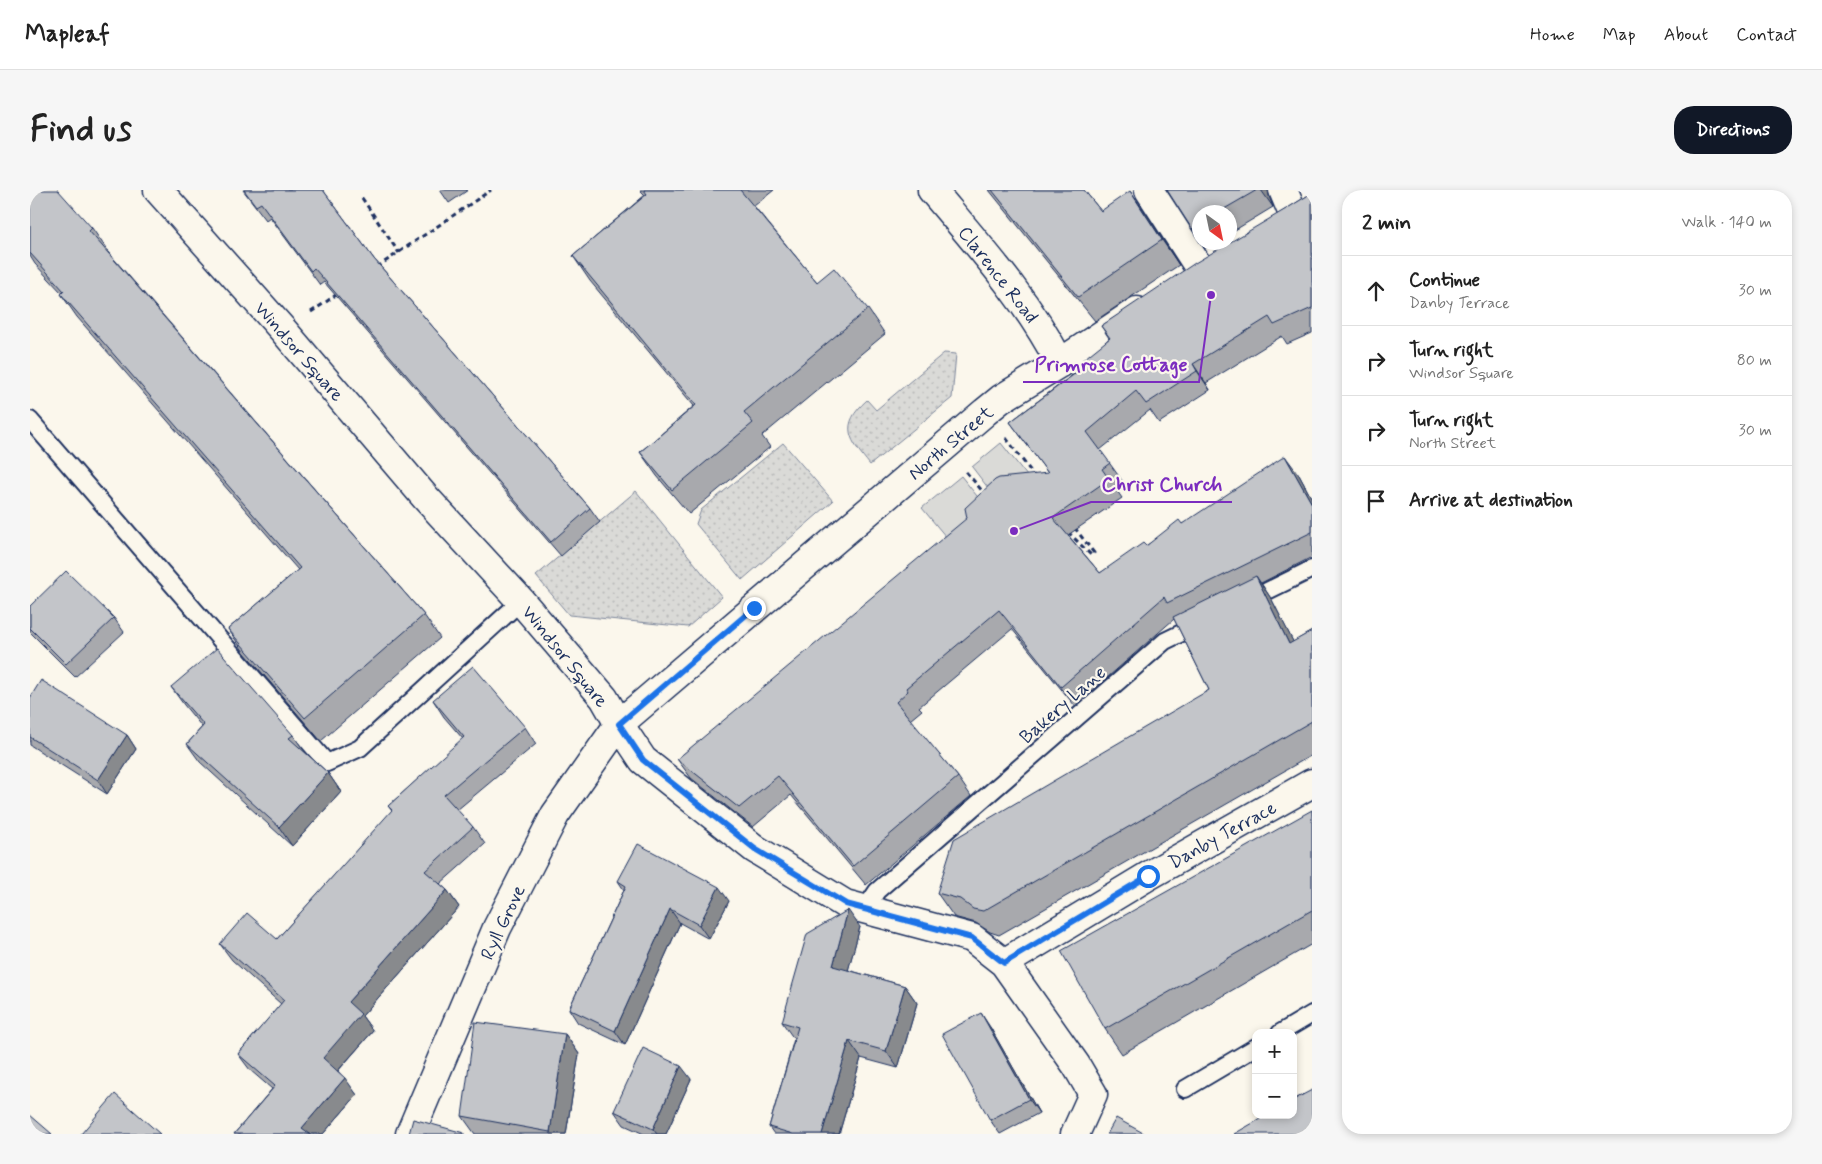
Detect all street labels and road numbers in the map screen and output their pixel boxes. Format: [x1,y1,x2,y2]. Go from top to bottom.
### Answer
street label: Clarence Road [952,221,1044,329]
street label: Windsor Square [249,297,349,407]
street label: North Street [903,400,999,486]
street label: Windsor Square [516,601,614,713]
street label: Bakery Lane [1014,661,1112,750]
street label: Danby Terrace [1164,795,1282,876]
street label: Ryll Grove [475,881,532,964]

